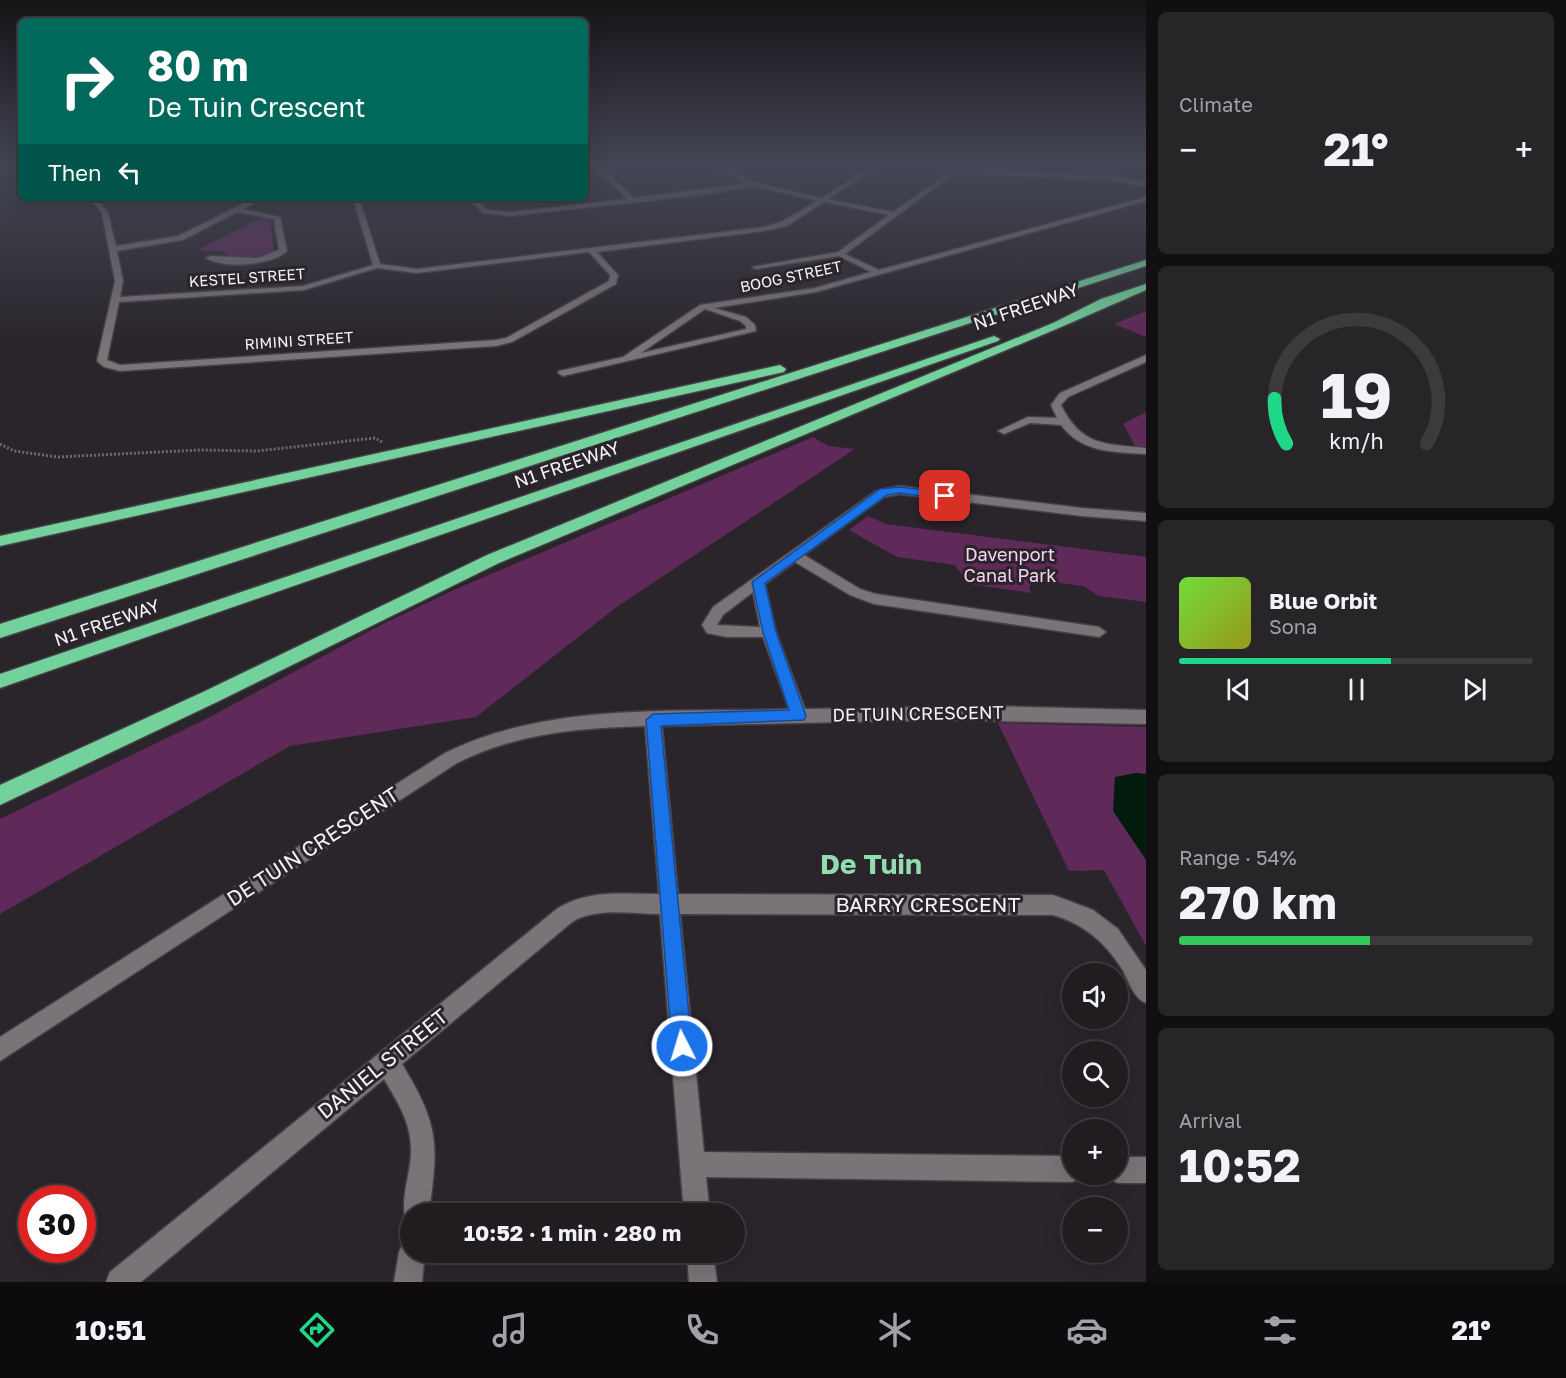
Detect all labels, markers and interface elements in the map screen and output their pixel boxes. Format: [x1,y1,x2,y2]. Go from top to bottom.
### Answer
text: 80 m [147,40,248,90]
icon: right [48,42,126,120]
text: De Tuin Crescent [147,91,366,123]
text: Climate [1179,92,1253,116]
text: 21° [1323,122,1389,176]
text: − [1179,130,1197,169]
text: + [1515,130,1533,169]
icon: left [113,156,146,189]
text: Then [48,159,101,186]
street label: BOOG STREET [738,256,843,296]
street label: KESTEL STREET [188,264,306,290]
street label: N1 FREEWAY [970,278,1082,334]
street label: RIMINI STREET [244,327,354,353]
text: 19 [1320,357,1392,432]
text: km/h [1329,428,1383,454]
street label: N1 FREEWAY [511,436,623,492]
pin [919,470,970,521]
icon: arrive [928,479,961,512]
park label: Davenport Canal Park [964,543,1056,586]
text: Blue Orbit [1269,587,1377,614]
street label: N1 FREEWAY [51,594,163,650]
text: Sona [1269,614,1317,638]
icon: previous [1222,673,1255,706]
icon: pause [1340,673,1373,706]
icon: next [1458,673,1491,706]
street label: DE TUIN CRESCENT [832,701,1004,725]
street label: DE TUIN CRESCENT [222,781,403,911]
text: Range · 54% [1179,845,1297,869]
district label: De Tuin [820,847,922,880]
text: 270 km [1179,875,1337,929]
street label: BARRY CRESCENT [835,891,1021,917]
map controls [1062,963,1128,1263]
button: sound [1062,963,1128,1029]
street label: DANIEL STREET [312,1003,453,1124]
position arrow [650,1014,714,1078]
button: search [1062,1041,1128,1107]
text: Arrival [1179,1108,1242,1132]
button: + [1062,1119,1128,1185]
text: 10:52 [1179,1138,1301,1192]
speed limit sign: 30 [18,1185,96,1263]
button: − [1062,1197,1128,1263]
text: 10:52 · 1 min · 280 m [464,1219,681,1246]
icon: directions [296,1309,338,1351]
icon: music [489,1309,531,1351]
icon: phone [681,1309,723,1351]
icon: climate [874,1309,916,1351]
icon: car [1066,1309,1108,1351]
icon: filters [1259,1309,1301,1351]
text: 10:51 [75,1314,146,1346]
text: 21° [1452,1314,1491,1346]

